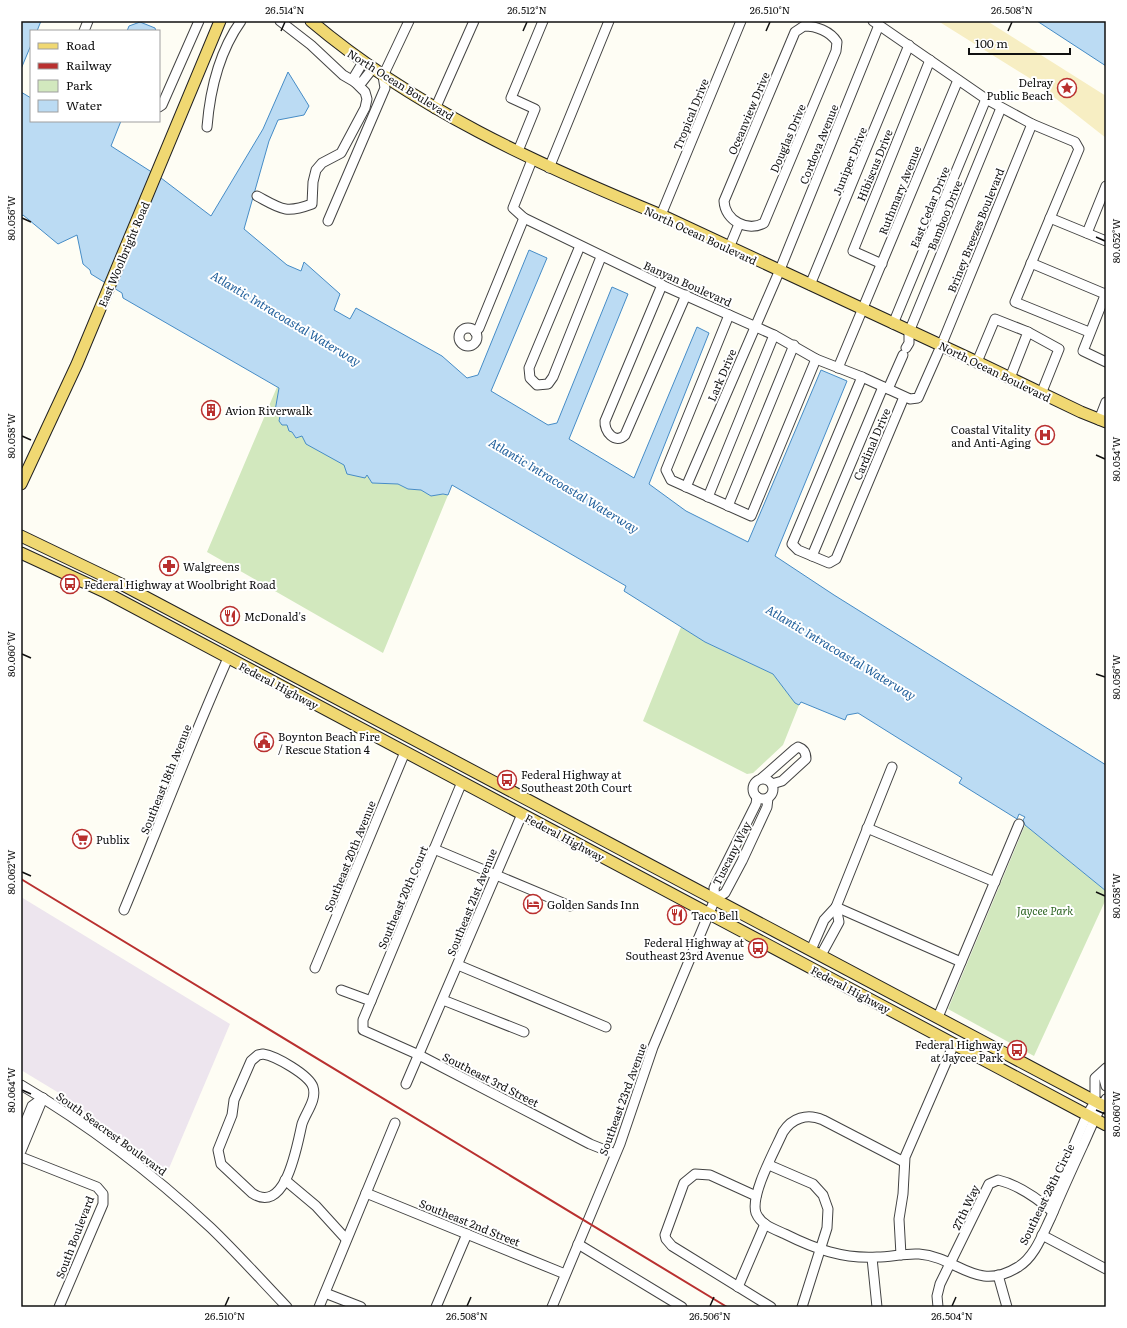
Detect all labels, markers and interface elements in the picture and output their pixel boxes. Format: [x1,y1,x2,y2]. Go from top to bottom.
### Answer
text: 26.514°N [265,2,305,17]
text: 26.512°N [507,2,547,17]
text: 26.510°N [750,2,790,17]
text: 26.508°N [991,2,1033,17]
legend [30,30,160,122]
scale bar [969,30,1070,56]
text: 100 m [975,34,1008,52]
text: Road [66,36,96,54]
street label: North Ocean Boulevard [345,45,457,123]
text: Railway [66,56,112,74]
street label: Oceanview Drive [723,69,773,157]
place label: Delray Public Beach [987,74,1054,103]
text: Park [66,76,93,94]
street label: Tropical Drive [668,76,712,152]
place icon: Delray Public Beach [1056,77,1078,99]
text: Water [66,96,102,114]
street label: Douglas Drive [765,101,809,175]
street label: Cordova Avenue [795,101,841,186]
street label: Juniper Drive [828,124,870,198]
street label: Hibiscus Drive [852,126,896,203]
street label: Ruthmary Avenue [874,143,924,237]
street label: East Cedar Drive [905,164,953,250]
street label: Briney Breezes Boulevard [943,165,1007,295]
street label: Bamboo Drive [923,177,965,252]
text: 80.056°W [3,195,18,241]
street label: East Woolbright Road [93,198,153,309]
street label: North Ocean Boulevard [642,202,760,268]
text: 80.052°W [1108,219,1123,263]
street label: Banyan Boulevard [641,256,735,310]
water label: Atlantic Intracoastal Waterway [208,266,364,370]
street label: North Ocean Boulevard [936,337,1054,405]
street label: Lark Drive [703,346,739,404]
building icon: Avion Riverwalk [200,399,222,421]
place label: Avion Riverwalk [225,402,312,418]
street label: Cardinal Drive [849,405,893,483]
text: 80.058°W [3,413,18,459]
place label: Coastal Vitality and Anti-Aging [951,421,1032,450]
hospital icon: Coastal Vitality and Anti-Aging [1034,424,1056,446]
water label: Atlantic Intracoastal Waterway [486,433,642,537]
text: 80.054°W [1108,436,1123,482]
pharmacy icon: Walgreens [158,555,180,577]
place label: Walgreens [183,558,239,574]
bus stop icon: Federal Highway at Woolbright Road [59,573,81,595]
place label: Federal Highway at Woolbright Road [84,576,276,592]
water label: Atlantic Intracoastal Waterway [763,600,919,704]
restaurant icon: McDonald's [219,605,241,627]
place label: McDonald's [244,608,306,624]
text: 80.060°W [3,631,18,677]
text: 80.056°W [1108,654,1123,700]
street label: Federal Highway [236,657,322,713]
street label: Southeast 18th Avenue [136,721,195,836]
place label: Boynton Beach Fire / Rescue Station 4 [278,728,380,757]
public building icon: Boynton Beach Fire / Rescue Station 4 [253,731,275,753]
place label: Federal Highway at Southeast 20th Court [521,766,632,795]
bus stop icon: Federal Highway at Southeast 20th Court [496,769,518,791]
street label: Southeast 20th Avenue [319,798,379,914]
street label: Federal Highway [522,809,608,865]
street label: Tuscany Way [708,818,754,888]
supermarket icon: Publix [71,828,93,850]
place label: Publix [96,831,130,847]
street label: Southeast 20th Court [373,842,431,951]
street label: Southeast 21st Avenue [442,846,500,958]
text: 80.062°W [3,849,18,895]
text: 80.058°W [1108,873,1123,919]
hotel icon: Golden Sands Inn [522,893,544,915]
place label: Golden Sands Inn [547,896,639,912]
park label: Jaycee Park [1017,902,1073,918]
restaurant icon: Taco Bell [666,904,688,926]
place label: Taco Bell [691,907,739,923]
place label: Federal Highway at Southeast 23rd Avenue [625,934,745,963]
bus stop icon: Federal Highway at Southeast 23rd Avenue [747,937,769,959]
street label: Federal Highway [808,961,894,1017]
place label: Federal Highway at Jaycee Park [915,1036,1004,1065]
bus stop icon: Federal Highway at Jaycee Park [1006,1039,1028,1061]
street label: Southeast 23rd Avenue [594,1040,650,1157]
street label: Southeast 3rd Street [440,1048,542,1110]
text: 80.064°W [3,1067,18,1113]
street label: South Seacrest Boulevard [53,1087,171,1179]
text: 80.060°W [1108,1091,1123,1137]
street label: Southeast 28th Circle [1014,1140,1078,1247]
street label: 27th Way [948,1181,983,1232]
street label: South Boulevard [51,1193,97,1281]
street label: Southeast 2nd Street [417,1194,523,1250]
text: 26.510°N [205,1308,245,1323]
text: 26.508°N [446,1308,488,1323]
text: 26.506°N [689,1308,731,1323]
text: 26.504°N [931,1308,973,1323]

